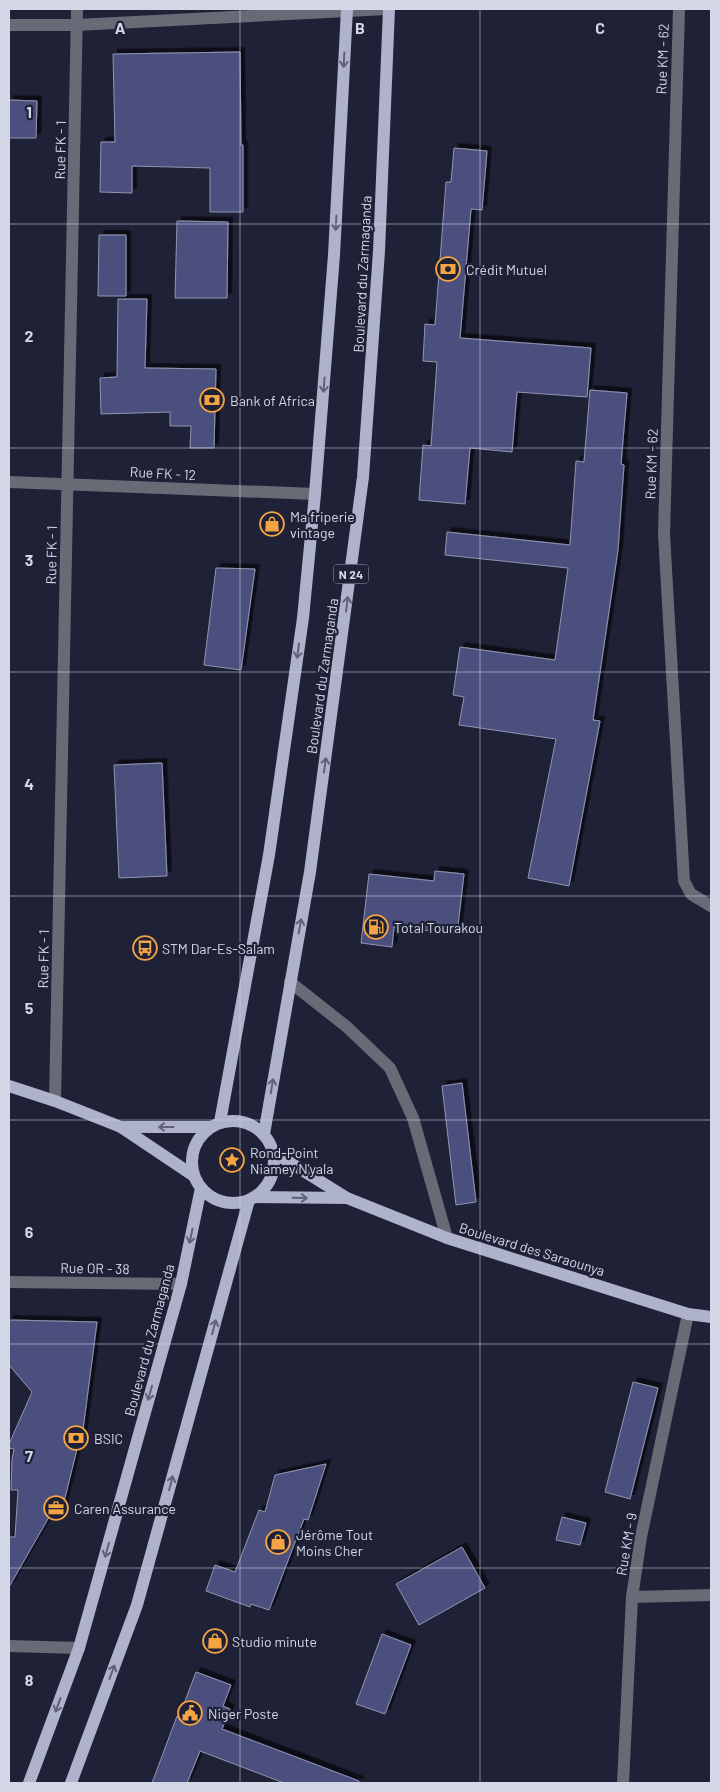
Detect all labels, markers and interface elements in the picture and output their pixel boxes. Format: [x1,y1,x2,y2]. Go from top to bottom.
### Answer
text: A [115,18,126,37]
text: B [355,18,365,37]
text: C [595,18,605,37]
street label: Rue KM - 62 [652,23,672,95]
one-way arrow [340,52,349,68]
text: 1 [26,102,32,121]
street label: Rue FK - 1 [51,120,69,180]
street label: Boulevard du Zarmaganda [349,195,375,353]
one-way arrow [331,214,340,230]
bank icon: Crédit Mutuel [435,256,461,282]
place label: Crédit Mutuel [466,261,547,278]
text: 2 [25,326,34,345]
one-way arrow [319,376,329,392]
bank icon: Bank of Africa [199,387,225,413]
place label: Bank of Africa [230,392,315,409]
street label: Rue KM - 62 [641,428,661,500]
street label: Rue FK - 12 [129,463,197,483]
place label: Ma friperie vintage [290,508,355,541]
shop icon: Ma friperie vintage [259,511,285,537]
street label: Rue FK - 1 [42,525,60,585]
text: 3 [25,550,33,569]
road number: N 24 [334,564,368,584]
street label: Boulevard du Zarmaganda [303,597,341,755]
one-way arrow [342,597,352,613]
one-way arrow [293,643,303,659]
one-way arrow [320,758,330,774]
text: 4 [24,774,34,793]
fuel station icon: Total Tourakou [363,914,389,940]
one-way arrow [296,918,306,934]
place label: Total Tourakou [394,919,483,936]
street label: Rue FK - 1 [34,929,52,989]
bus stop icon: STM Dar-Es-Salam [132,935,158,961]
place label: STM Dar-Es-Salam [162,940,275,957]
text: 5 [25,998,34,1017]
one-way arrow [268,1078,278,1094]
one-way arrow [158,1122,174,1132]
place label: Rond-Point Niamey N'yala [250,1144,333,1177]
place icon: Rond-Point Niamey N'yala [219,1147,245,1173]
one-way arrow [292,1193,308,1203]
street label: Boulevard des Saraounya [457,1219,607,1279]
text: 6 [25,1222,34,1241]
one-way arrow [186,1227,195,1243]
street label: Rue OR - 38 [60,1259,130,1277]
street label: Boulevard du Zarmaganda [120,1262,178,1418]
one-way arrow [209,1319,219,1335]
one-way arrow [145,1385,155,1401]
bank icon: BSIC [63,1425,89,1451]
place label: BSIC [94,1430,123,1447]
text: 7 [25,1446,33,1465]
one-way arrow [166,1476,176,1492]
office icon: Caren Assurance [43,1495,69,1521]
place label: Caren Assurance [74,1500,176,1517]
street label: Rue KM - 9 [612,1511,640,1577]
place label: Jérôme Tout Moins Cher [296,1526,373,1559]
shop icon: Jérôme Tout Moins Cher [265,1529,291,1555]
one-way arrow [101,1541,111,1557]
shop icon: Studio minute [202,1628,228,1654]
place label: Studio minute [232,1633,317,1650]
one-way arrow [108,1665,117,1680]
text: 8 [25,1670,34,1689]
one-way arrow [53,1696,62,1712]
public building icon: Niger Poste [177,1700,203,1726]
place label: Niger Poste [208,1705,279,1722]

